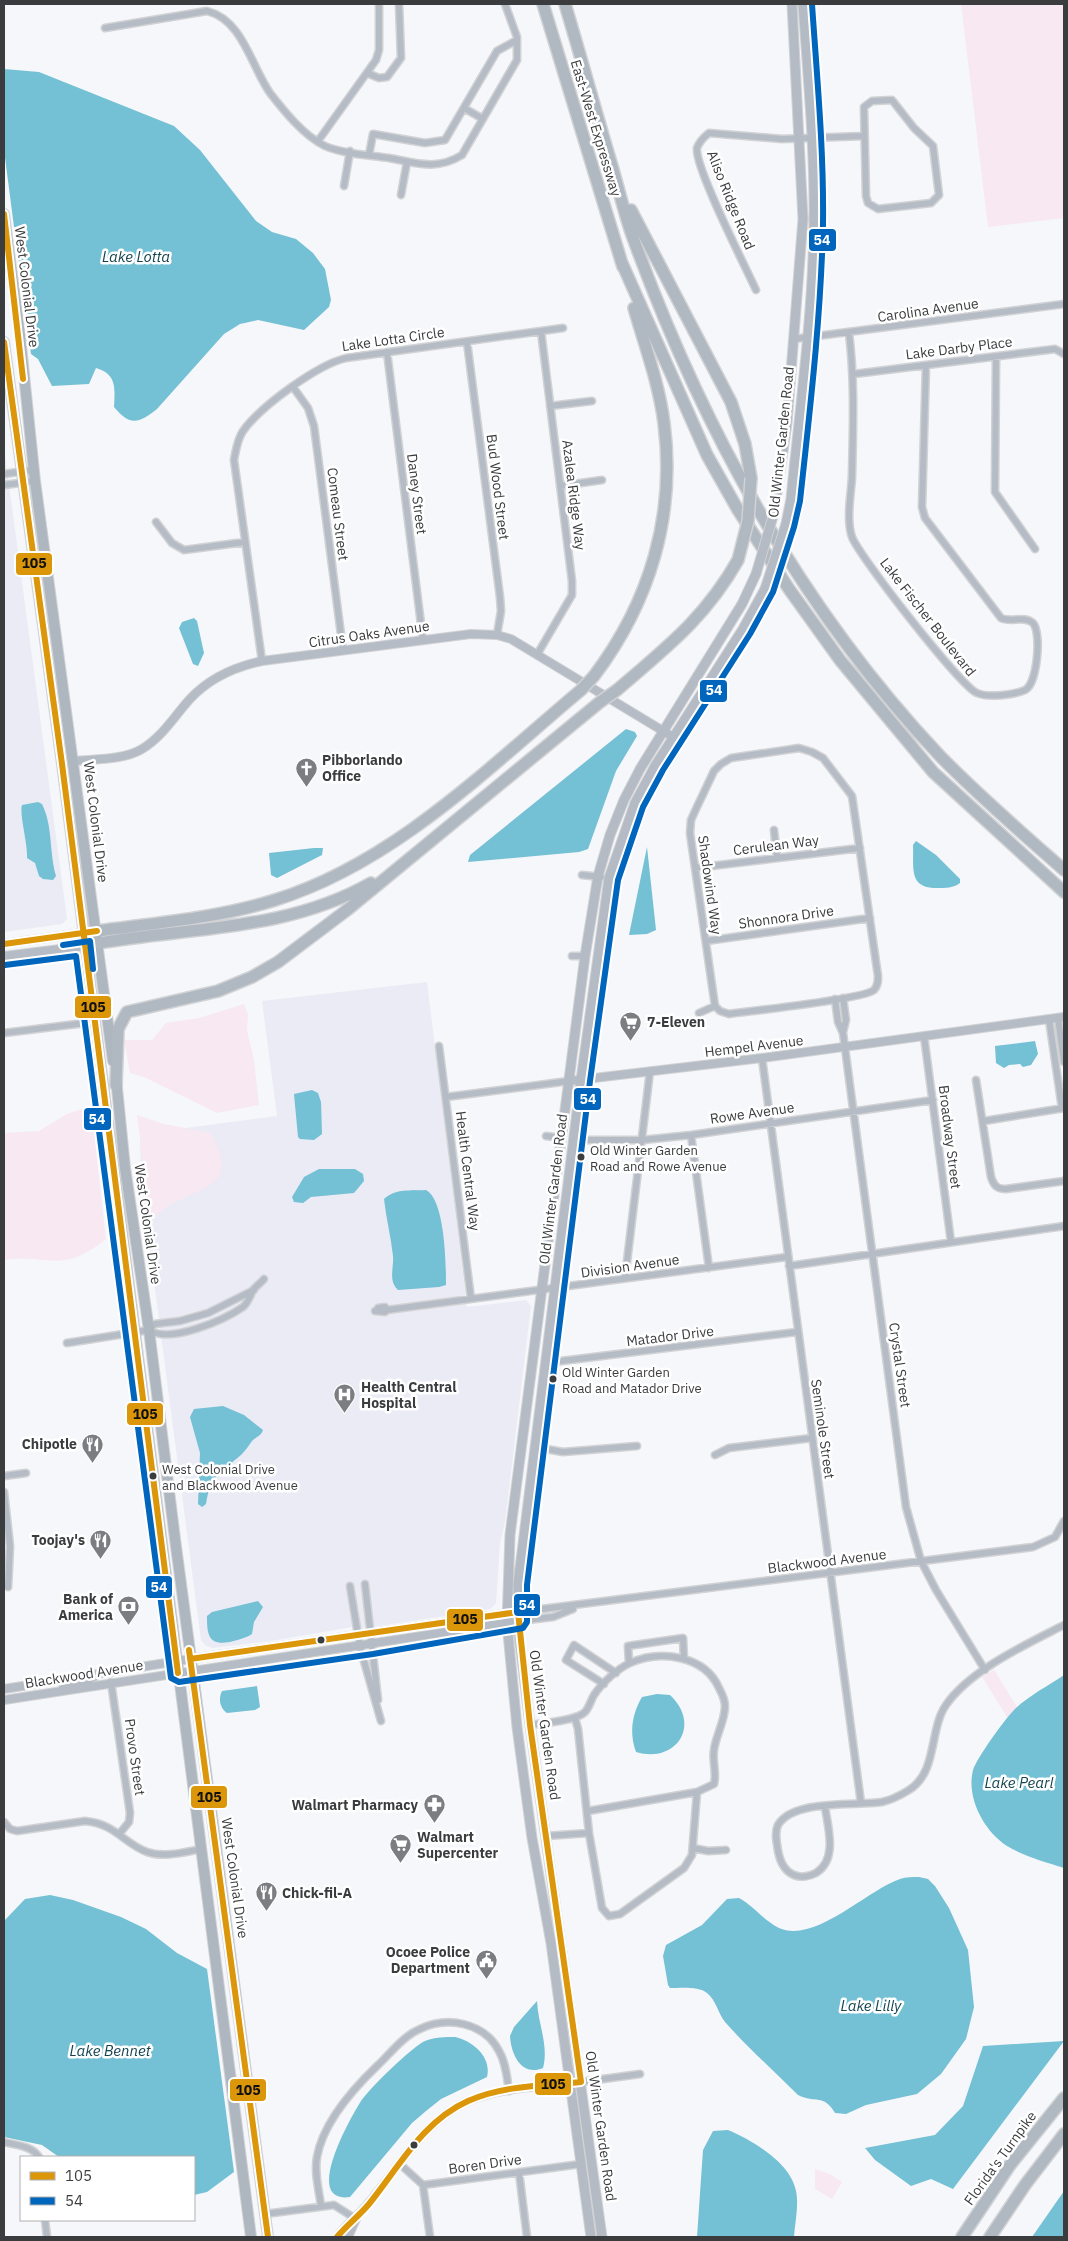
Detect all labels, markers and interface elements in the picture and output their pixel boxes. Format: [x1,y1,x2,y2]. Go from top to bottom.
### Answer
street label: East-West Expressway [567,58,625,198]
street label: Aliso Ridge Road [703,148,759,252]
street label: West Colonial Drive [11,226,43,349]
line badge: 54 [808,228,837,252]
text: 54 [814,231,830,249]
water label: Lake Lotta [102,247,170,266]
street label: Carolina Avenue [876,294,980,326]
street label: Lake Lotta Circle [340,323,446,355]
street label: Lake Darby Place [905,332,1014,363]
street label: Old Winter Garden Road [764,366,798,518]
street label: Bud Wood Street [483,433,513,541]
street label: Azalea Ridge Way [558,439,590,551]
street label: Daney Street [403,453,431,535]
street label: Comeau Street [323,466,353,562]
line badge: 105 [15,552,53,576]
text: 105 [21,554,47,572]
street label: Lake Fischer Boulevard [876,554,980,680]
street label: Citrus Oaks Avenue [307,617,431,651]
line badge: 54 [699,679,728,703]
text: 54 [706,681,722,699]
place label: Pibborlando Office [322,751,403,785]
church icon: Pibborlando Office [294,756,318,787]
street label: West Colonial Drive [80,761,112,884]
street label: Cerulean Way [732,831,820,859]
street label: Shadowind Way [694,834,726,936]
street label: Shonnora Drive [737,901,835,933]
line badge: 105 [74,995,112,1019]
text: 105 [80,998,106,1016]
supermarket icon: 7-Eleven [619,1010,643,1041]
place label: 7-Eleven [647,1013,705,1031]
street label: Hempel Avenue [704,1031,805,1061]
street label: Broadway Street [935,1084,965,1190]
line badge: 54 [573,1087,602,1111]
text: 54 [580,1090,596,1108]
street label: Rowe Avenue [709,1098,796,1128]
line badge: 54 [83,1107,112,1131]
text: 54 [89,1110,105,1128]
street label: Health Central Way [452,1110,484,1232]
street label: Old Winter Garden Road [535,1113,571,1265]
place label: Old Winter Garden Road and Rowe Avenue [590,1142,727,1175]
marker: Old Winter Garden Road and Rowe Avenue [576,1152,586,1162]
street label: West Colonial Drive [131,1163,165,1286]
street label: Division Avenue [580,1250,681,1282]
street label: Crystal Street [885,1321,915,1409]
street label: Matador Drive [625,1322,715,1350]
place label: Old Winter Garden Road and Matador Drive [562,1364,702,1397]
marker: Old Winter Garden Road and Matador Drive [548,1374,558,1384]
place label: Health Central Hospital [361,1378,457,1412]
street label: Seminole Street [807,1378,839,1480]
hospital icon: Health Central Hospital [333,1383,357,1414]
line badge: 105 [126,1402,164,1426]
text: 105 [132,1405,158,1423]
restaurant icon: Chipotle [81,1432,105,1463]
place label: Chipotle [22,1435,77,1453]
place label: West Colonial Drive and Blackwood Avenue [162,1461,298,1494]
marker: West Colonial Drive and Blackwood Avenue [148,1471,158,1481]
restaurant icon: Toojay's [89,1528,113,1559]
place label: Toojay's [32,1531,85,1549]
street label: Blackwood Avenue [767,1545,888,1577]
line badge: 54 [145,1575,173,1599]
text: 54 [151,1578,167,1596]
place label: Bank of America [58,1590,113,1624]
line badge: 54 [513,1593,541,1617]
bank icon: Bank of America [117,1595,141,1626]
text: 54 [519,1596,535,1614]
line badge: 105 [446,1608,484,1632]
text: 105 [452,1610,478,1628]
unlabelled marker [316,1635,326,1645]
street label: Old Winter Garden Road [526,1649,564,1801]
street label: Blackwood Avenue [24,1656,145,1692]
street label: Provo Street [121,1717,149,1797]
water label: Lake Pearl [985,1773,1053,1792]
line badge: 105 [190,1785,228,1809]
text: 105 [196,1788,222,1806]
pharmacy icon: Walmart Pharmacy [422,1793,446,1824]
place label: Walmart Pharmacy [291,1796,419,1814]
street label: West Colonial Drive [218,1817,252,1940]
place label: Walmart Supercenter [417,1828,499,1862]
supermarket icon: Walmart Supercenter [389,1833,413,1864]
restaurant icon: Chick-fil-A [254,1881,278,1912]
place label: Chick-fil-A [282,1884,353,1902]
place label: Ocoee Police Department [386,1943,470,1977]
public building icon: Ocoee Police Department [474,1948,498,1979]
water label: Lake Lilly [841,1996,902,2015]
water label: Lake Bennet [70,2041,152,2060]
street label: Old Winter Garden Road [582,2050,620,2202]
line badge: 105 [534,2072,572,2096]
text: 105 [540,2075,566,2093]
line badge: 105 [229,2078,267,2102]
text: 105 [235,2081,261,2099]
street label: Florida's Turnpike [960,2107,1040,2209]
unlabelled marker [409,2140,419,2150]
street label: Boren Drive [447,2150,523,2178]
legend [20,2156,195,2221]
text: 105 [65,2166,92,2185]
text: 54 [65,2191,83,2210]

